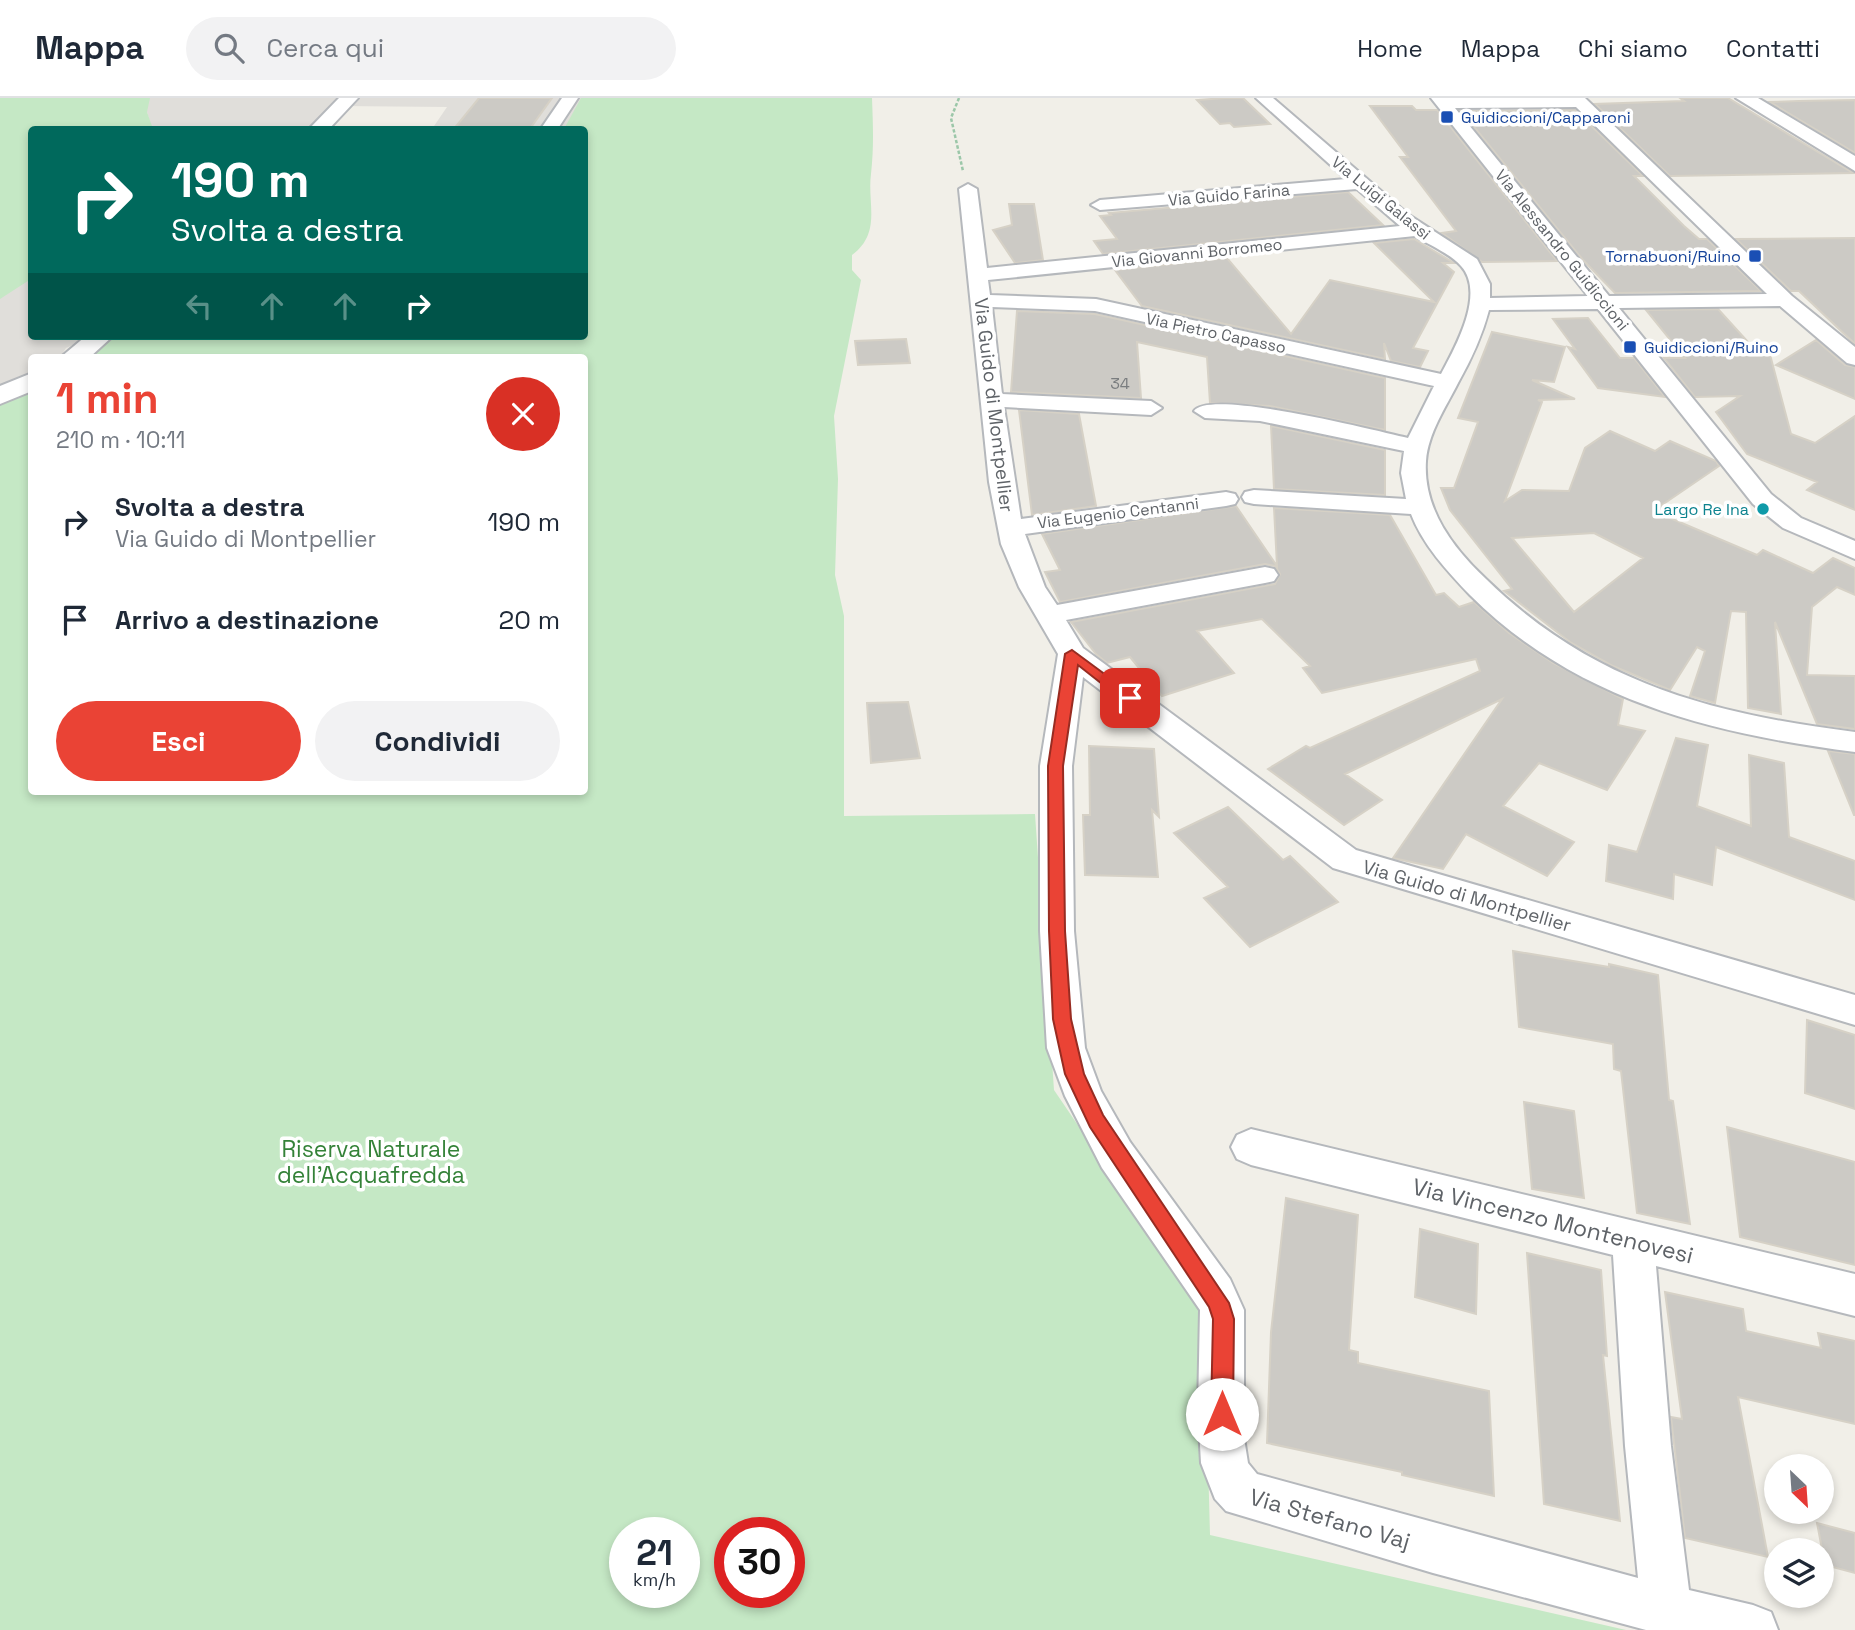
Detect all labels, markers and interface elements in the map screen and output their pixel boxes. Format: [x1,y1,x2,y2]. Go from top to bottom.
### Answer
search box [186,17,676,80]
text: Mappa [35,27,144,69]
icon: search [210,29,248,67]
text: Cerca qui [266,31,384,65]
text: Home [1357,33,1423,64]
text: Mappa [1461,33,1540,64]
text: Chi siamo [1578,33,1688,64]
text: Contatti [1726,33,1820,64]
place label: Guidiccioni/Capparoni [1461,107,1631,128]
marker: Guidiccioni/Capparoni [1439,109,1455,125]
text: 190 m [171,149,309,211]
street label: Via Luigi Galassi [1327,152,1435,244]
icon: right [56,154,147,245]
street label: Via Alessandro Guidiccioni [1490,165,1634,335]
street label: Via Guido Farina [1167,179,1291,211]
text: Svolta a destra [171,210,403,250]
street label: Via Giovanni Borromeo [1111,234,1283,272]
place label: Tornabuoni/Ruino [1605,246,1741,267]
marker: Tornabuoni/Ruino [1747,248,1763,264]
icon: left [180,287,218,325]
icon: ahead [253,287,291,325]
icon: ahead [326,287,364,325]
icon: right [399,287,437,325]
street label: Via Guido di Montpellier [968,296,1020,514]
street label: Via Pietro Capasso [1144,308,1288,358]
place label: Guidiccioni/Ruino [1644,337,1779,358]
marker: Guidiccioni/Ruino [1622,339,1638,355]
text: 1 min [56,372,159,425]
house number: 34 [1110,373,1130,394]
button: close [486,377,560,451]
text: 210 m · 10:11 [56,425,185,455]
text: Svolta a destra [115,490,304,524]
street label: Via Eugenio Centanni [1036,493,1200,533]
place label: Largo Re Ina [1654,499,1749,520]
marker: Largo Re Ina [1755,501,1771,517]
icon: right [56,503,94,541]
text: 190 m [488,505,560,539]
text: Via Guido di Montpellier [115,524,376,554]
icon: arrive [56,601,94,639]
text: Arrivo a destinazione [115,603,379,637]
text: 20 m [499,603,560,637]
pin [1100,668,1160,728]
icon: arrive [1111,679,1149,717]
button: Esci [56,701,301,781]
button: Condividi [315,701,560,781]
street label: Via Guido di Montpellier [1360,854,1574,938]
park label: Riserva Naturale dell'Acquafredda [277,1134,465,1190]
street label: Via Vincenzo Montenovesi [1409,1172,1697,1270]
position arrow [1185,1377,1259,1451]
north arrow [1764,1454,1834,1524]
map controls [1764,1454,1834,1608]
street label: Via Stefano Vaj [1246,1482,1414,1556]
speed limit sign: 30 [714,1517,805,1608]
text: 21 [636,1531,673,1575]
button: layers [1764,1538,1834,1608]
text: km/h [633,1568,676,1591]

